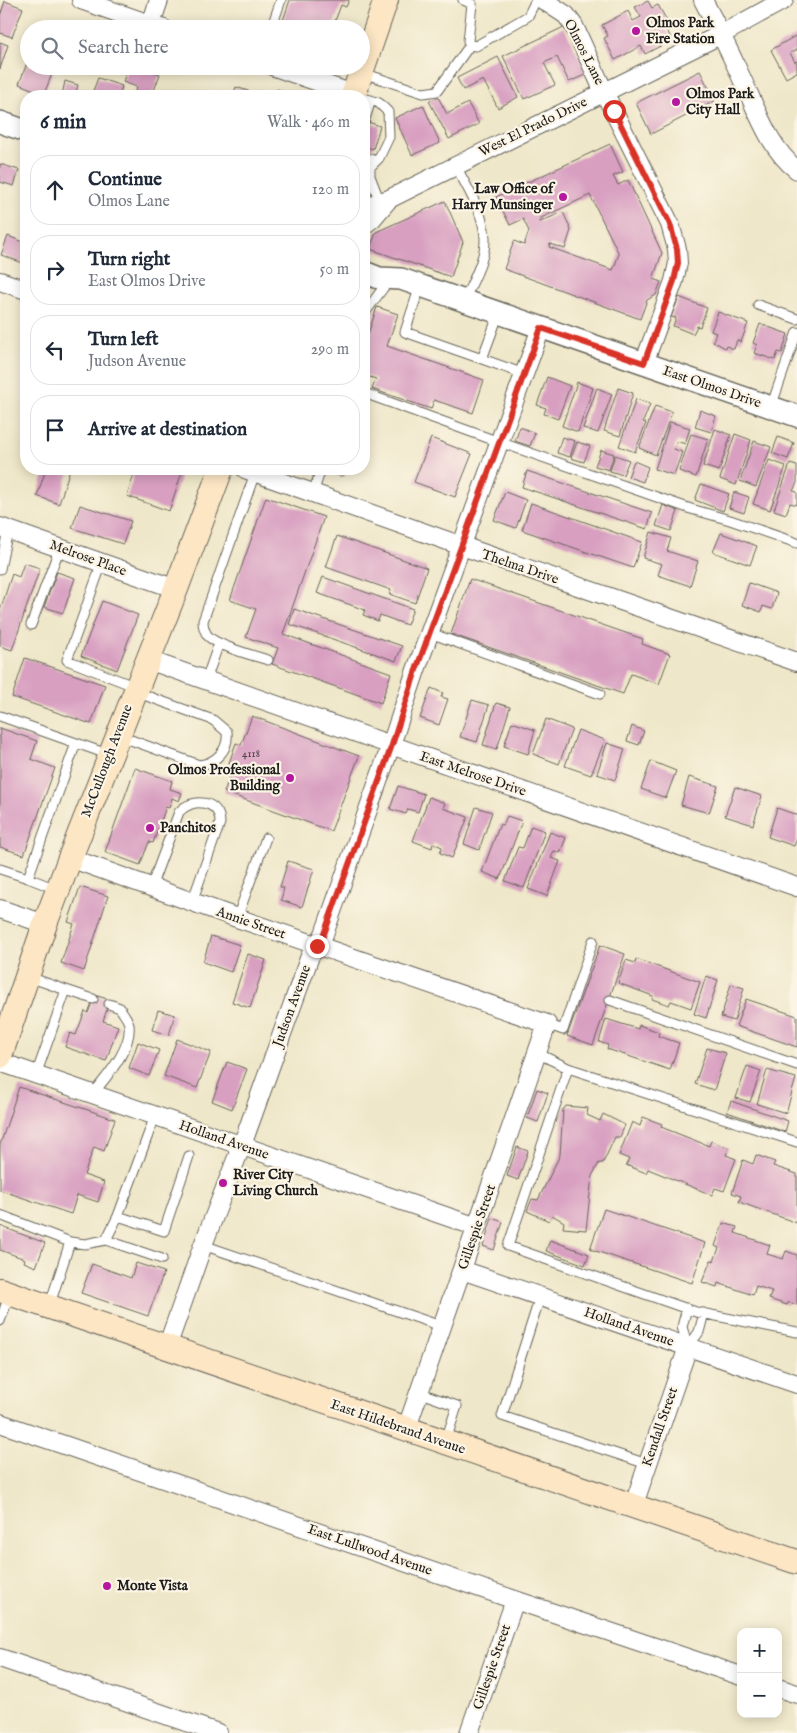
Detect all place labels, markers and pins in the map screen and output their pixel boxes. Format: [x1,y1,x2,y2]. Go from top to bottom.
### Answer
place label: Olmos Park Fire Station [646,14,715,48]
marker: Olmos Park Fire Station [630,25,642,37]
place label: Olmos Park City Hall [686,85,755,119]
marker: Olmos Park City Hall [670,96,682,108]
place label: Law Office of Harry Munsinger [452,180,556,214]
marker: Law Office of Harry Munsinger [557,191,569,203]
place label: Olmos Professional Building [168,761,281,795]
marker: Olmos Professional Building [284,772,296,784]
place label: Panchitos [160,819,216,837]
marker: Panchitos [144,822,156,834]
place label: River City Living Church [233,1166,318,1200]
marker: River City Living Church [217,1177,229,1189]
place label: Monte Vista [117,1577,189,1595]
marker: Monte Vista [101,1580,113,1592]

